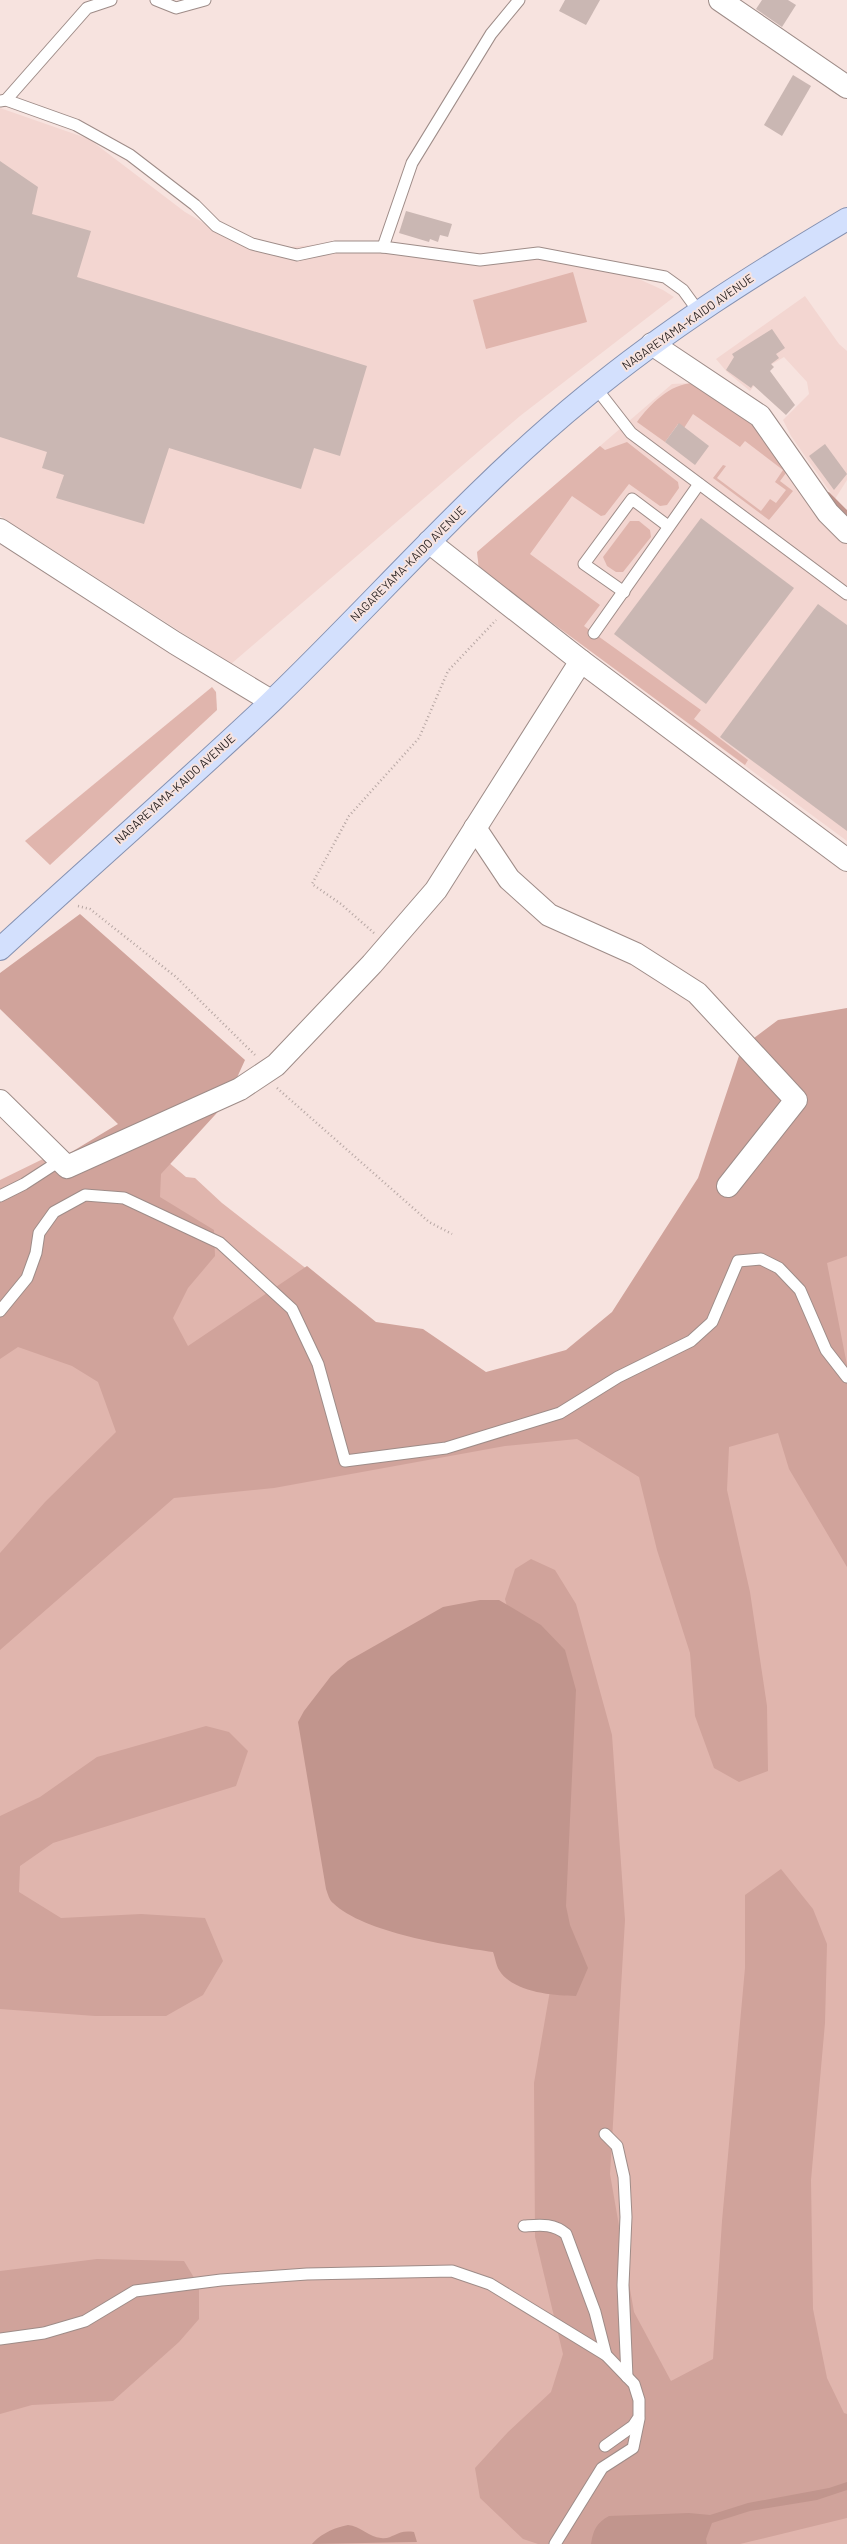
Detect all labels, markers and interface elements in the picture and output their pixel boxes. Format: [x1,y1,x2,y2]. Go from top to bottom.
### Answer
street label: NAGAREYAMA-KAIDO AVENUE [619,270,756,372]
street label: NAGAREYAMA-KAIDO AVENUE [347,503,468,624]
street label: NAGAREYAMA-KAIDO AVENUE [111,730,237,846]

